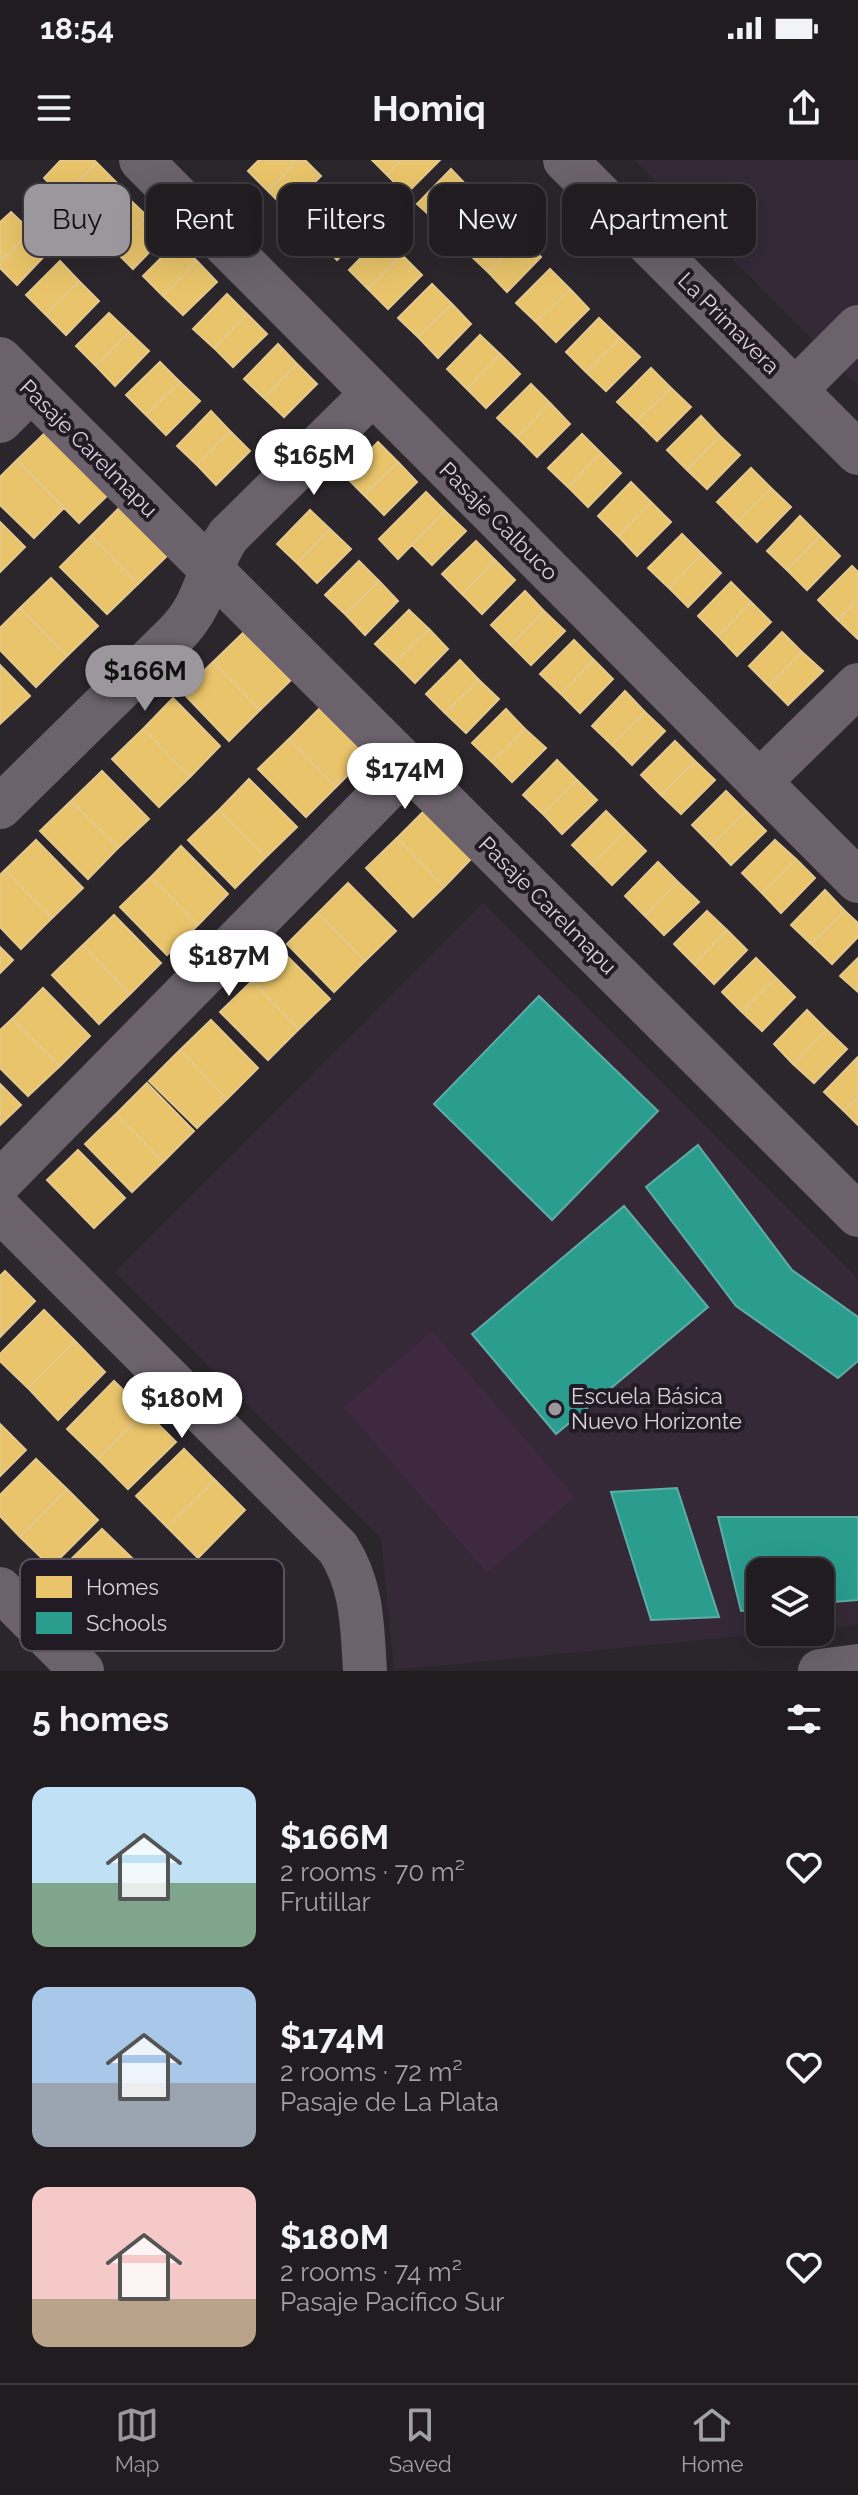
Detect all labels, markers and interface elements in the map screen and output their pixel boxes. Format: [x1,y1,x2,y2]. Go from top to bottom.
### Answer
text: 18:54 [40,11,114,46]
icon: menu [32,86,76,130]
icon: share [782,86,826,130]
text: Homiq [372,87,486,129]
chip: Buy [24,184,130,256]
chip: Rent [146,184,262,256]
chip: Filters [278,184,413,256]
chip: New [429,184,546,256]
chip: Apartment [562,184,756,256]
street label: La Primavera [673,267,785,379]
street label: Pasaje Carelmapu [15,374,163,522]
pin: $165M [258,429,370,497]
text: $165M [273,440,355,470]
street label: Pasaje Calbuco [435,457,563,585]
pin: $166M [89,645,201,713]
text: $166M [103,656,187,686]
pin: $174M [349,743,461,811]
text: $174M [365,754,445,784]
street label: Pasaje Carelmapu [474,831,622,979]
pin: $187M [173,930,285,998]
text: $187M [188,941,270,971]
pin: $180M [126,1372,238,1440]
text: $180M [140,1383,224,1413]
place label: Escuela Básica Nuevo Horizonte [571,1383,742,1434]
marker: Escuela Básica Nuevo Horizonte [546,1400,564,1418]
map controls [746,1558,834,1646]
button: layers [746,1558,834,1646]
legend [20,1559,284,1651]
text: Homes [86,1574,159,1600]
text: Schools [86,1610,167,1636]
icon: filters [782,1697,826,1741]
text: 5 homes [32,1699,169,1739]
text: $166M [280,1817,389,1857]
icon: home [96,1819,192,1915]
icon: heart [782,1845,826,1889]
text: 2 rooms · 70 m² [280,1857,465,1887]
text: Frutillar [280,1887,371,1917]
text: $174M [280,2017,385,2057]
icon: home [96,2019,192,2115]
icon: heart [782,2045,826,2089]
text: 2 rooms · 72 m² [280,2057,463,2087]
text: Pasaje de La Plata [280,2087,499,2117]
text: $180M [280,2217,389,2257]
icon: home [96,2219,192,2315]
icon: heart [782,2245,826,2289]
text: 2 rooms · 74 m² [280,2257,462,2287]
text: Pasaje Pacífico Sur [280,2287,505,2317]
tab: Map [115,2403,159,2477]
tab: Saved [389,2403,452,2477]
tab: Home [681,2403,743,2477]

